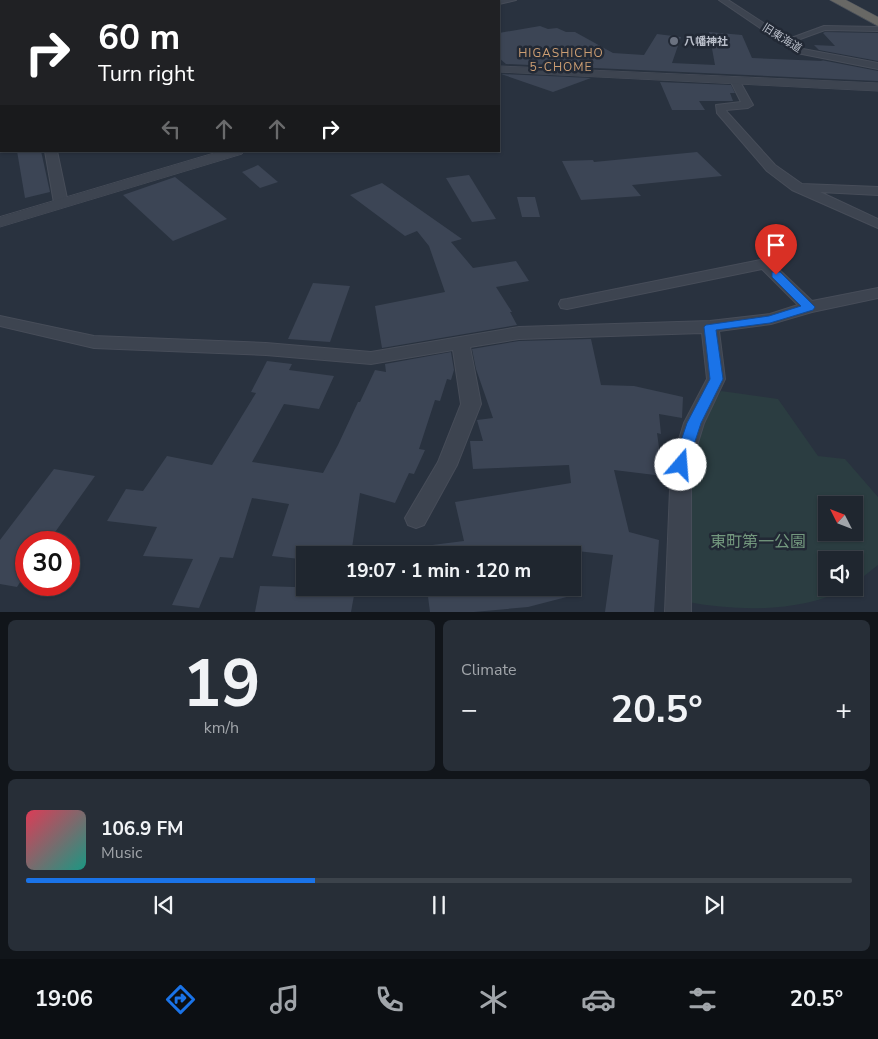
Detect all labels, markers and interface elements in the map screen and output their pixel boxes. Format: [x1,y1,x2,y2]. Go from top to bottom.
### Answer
text: 60 m [98,14,180,61]
icon: right [15,20,80,85]
street label: 旧東海道 [759,20,805,56]
place label: 八幡神社 [684,34,728,49]
marker: 八幡神社 [668,35,680,47]
district label: HIGASHICHO 5-CHOME [518,45,604,75]
text: Turn right [98,59,194,89]
icon: left [157,115,185,143]
icon: ahead [210,115,238,143]
icon: ahead [263,115,291,143]
icon: right [316,115,344,143]
pin [755,224,797,275]
icon: arrive [762,231,790,259]
position arrow [654,438,706,490]
north arrow [818,496,862,541]
map controls [818,496,863,596]
speed limit sign: 30 [15,531,80,596]
park label: 東町第一公園 [710,531,806,553]
button: sound [818,551,863,596]
text: 19:07 · 1 min · 120 m [346,558,531,584]
text: 19 [182,640,261,729]
text: Climate [461,659,516,681]
text: 20.5° [610,684,703,735]
text: − [461,691,478,729]
text: + [835,691,852,729]
text: km/h [204,717,239,739]
text: 106.9 FM [101,816,184,842]
text: Music [101,842,142,864]
icon: previous [150,891,178,919]
icon: pause [425,891,453,919]
icon: next [700,891,728,919]
icon: directions [163,982,198,1017]
icon: music [267,982,302,1017]
icon: phone [372,982,407,1017]
icon: climate [476,982,511,1017]
icon: car [581,982,616,1017]
icon: filters [685,982,720,1017]
text: 19:06 [35,984,93,1014]
text: 20.5° [790,984,843,1014]

